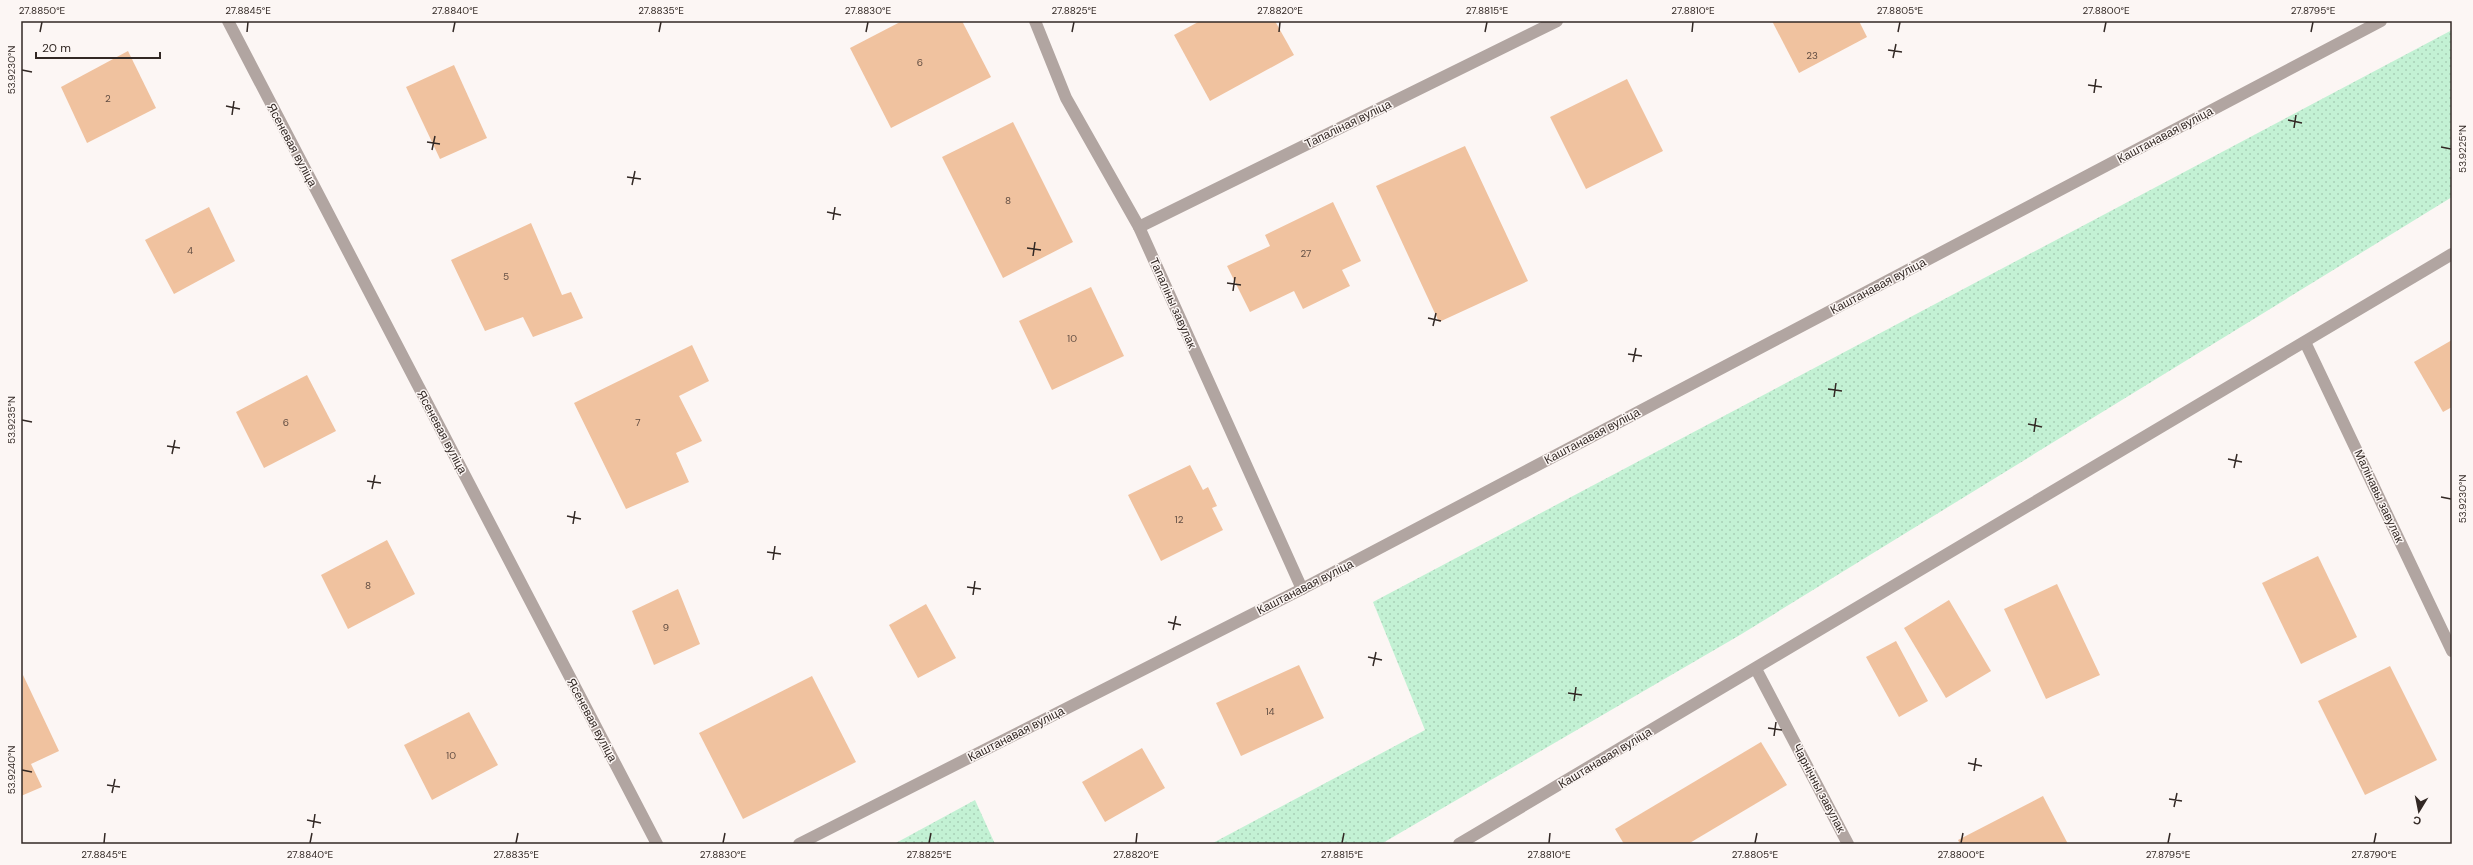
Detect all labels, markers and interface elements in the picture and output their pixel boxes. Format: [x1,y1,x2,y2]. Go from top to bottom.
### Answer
text: 27.8850°E [19,4,66,17]
text: 27.8845°E [225,4,271,17]
text: 27.8840°E [432,4,479,17]
text: 27.8835°E [638,4,684,17]
text: 27.8830°E [845,4,891,17]
text: 27.8825°E [1051,4,1097,17]
text: 27.8820°E [1257,4,1303,17]
text: 27.8815°E [1466,4,1509,17]
text: 27.8810°E [1671,4,1715,17]
text: 27.8805°E [1877,4,1924,17]
text: 27.8800°E [2082,4,2130,17]
text: 27.8795°E [2291,4,2336,17]
scale bar [36,34,160,60]
text: 20 m [42,40,71,56]
text: 53.9230°N [5,46,18,94]
house number: 23 [1806,49,1818,62]
house number: 6 [917,56,923,69]
house number: 2 [105,92,111,105]
street label: Тапаліная вуліца [1302,96,1394,152]
street label: Ясеневая вуліца [263,100,321,190]
street label: Каштанавая вуліца [2114,103,2216,167]
text: 53.9225°N [2456,125,2469,173]
house number: 8 [1005,194,1011,207]
house number: 4 [187,244,193,257]
house number: 27 [1301,247,1311,260]
street label: Каштанавая вуліца [1827,254,1929,318]
street label: Тапаліны завулак [1146,255,1200,352]
house number: 5 [503,270,509,283]
house number: 10 [1067,332,1077,345]
street label: Ясеневая вуліца [413,387,471,477]
text: 53.9235°N [5,396,18,444]
street label: Каштанавая вуліца [1541,404,1643,468]
house number: 6 [283,416,289,429]
house number: 7 [635,416,641,429]
street label: Малінавы завулак [2350,447,2408,546]
text: 53.9230°N [2456,475,2469,523]
house number: 12 [1175,513,1184,526]
street label: Каштанавая вуліца [1254,556,1356,618]
house number: 8 [365,579,371,592]
house number: 9 [663,621,669,634]
street label: Ясеневая вуліца [563,675,621,765]
street label: Каштанавая вуліца [965,703,1067,765]
house number: 14 [1265,705,1275,718]
street label: Каштанавая вуліца [1555,724,1655,792]
street label: Чарнічны завулак [1789,741,1849,836]
text: 53.9240°N [5,746,18,794]
house number: 10 [446,749,456,762]
north arrow [2399,791,2439,831]
text: С [2412,813,2422,828]
text: 27.8845°E [81,848,127,861]
text: 27.8840°E [287,848,334,861]
text: 27.8835°E [493,848,539,861]
text: 27.8830°E [700,848,746,861]
text: 27.8825°E [906,848,952,861]
text: 27.8820°E [1113,848,1159,861]
text: 27.8815°E [1321,848,1364,861]
text: 27.8810°E [1527,848,1571,861]
text: 27.8805°E [1732,848,1779,861]
text: 27.8800°E [1937,848,1985,861]
text: 27.8795°E [2146,848,2191,861]
text: 27.8790°E [2351,848,2397,861]

